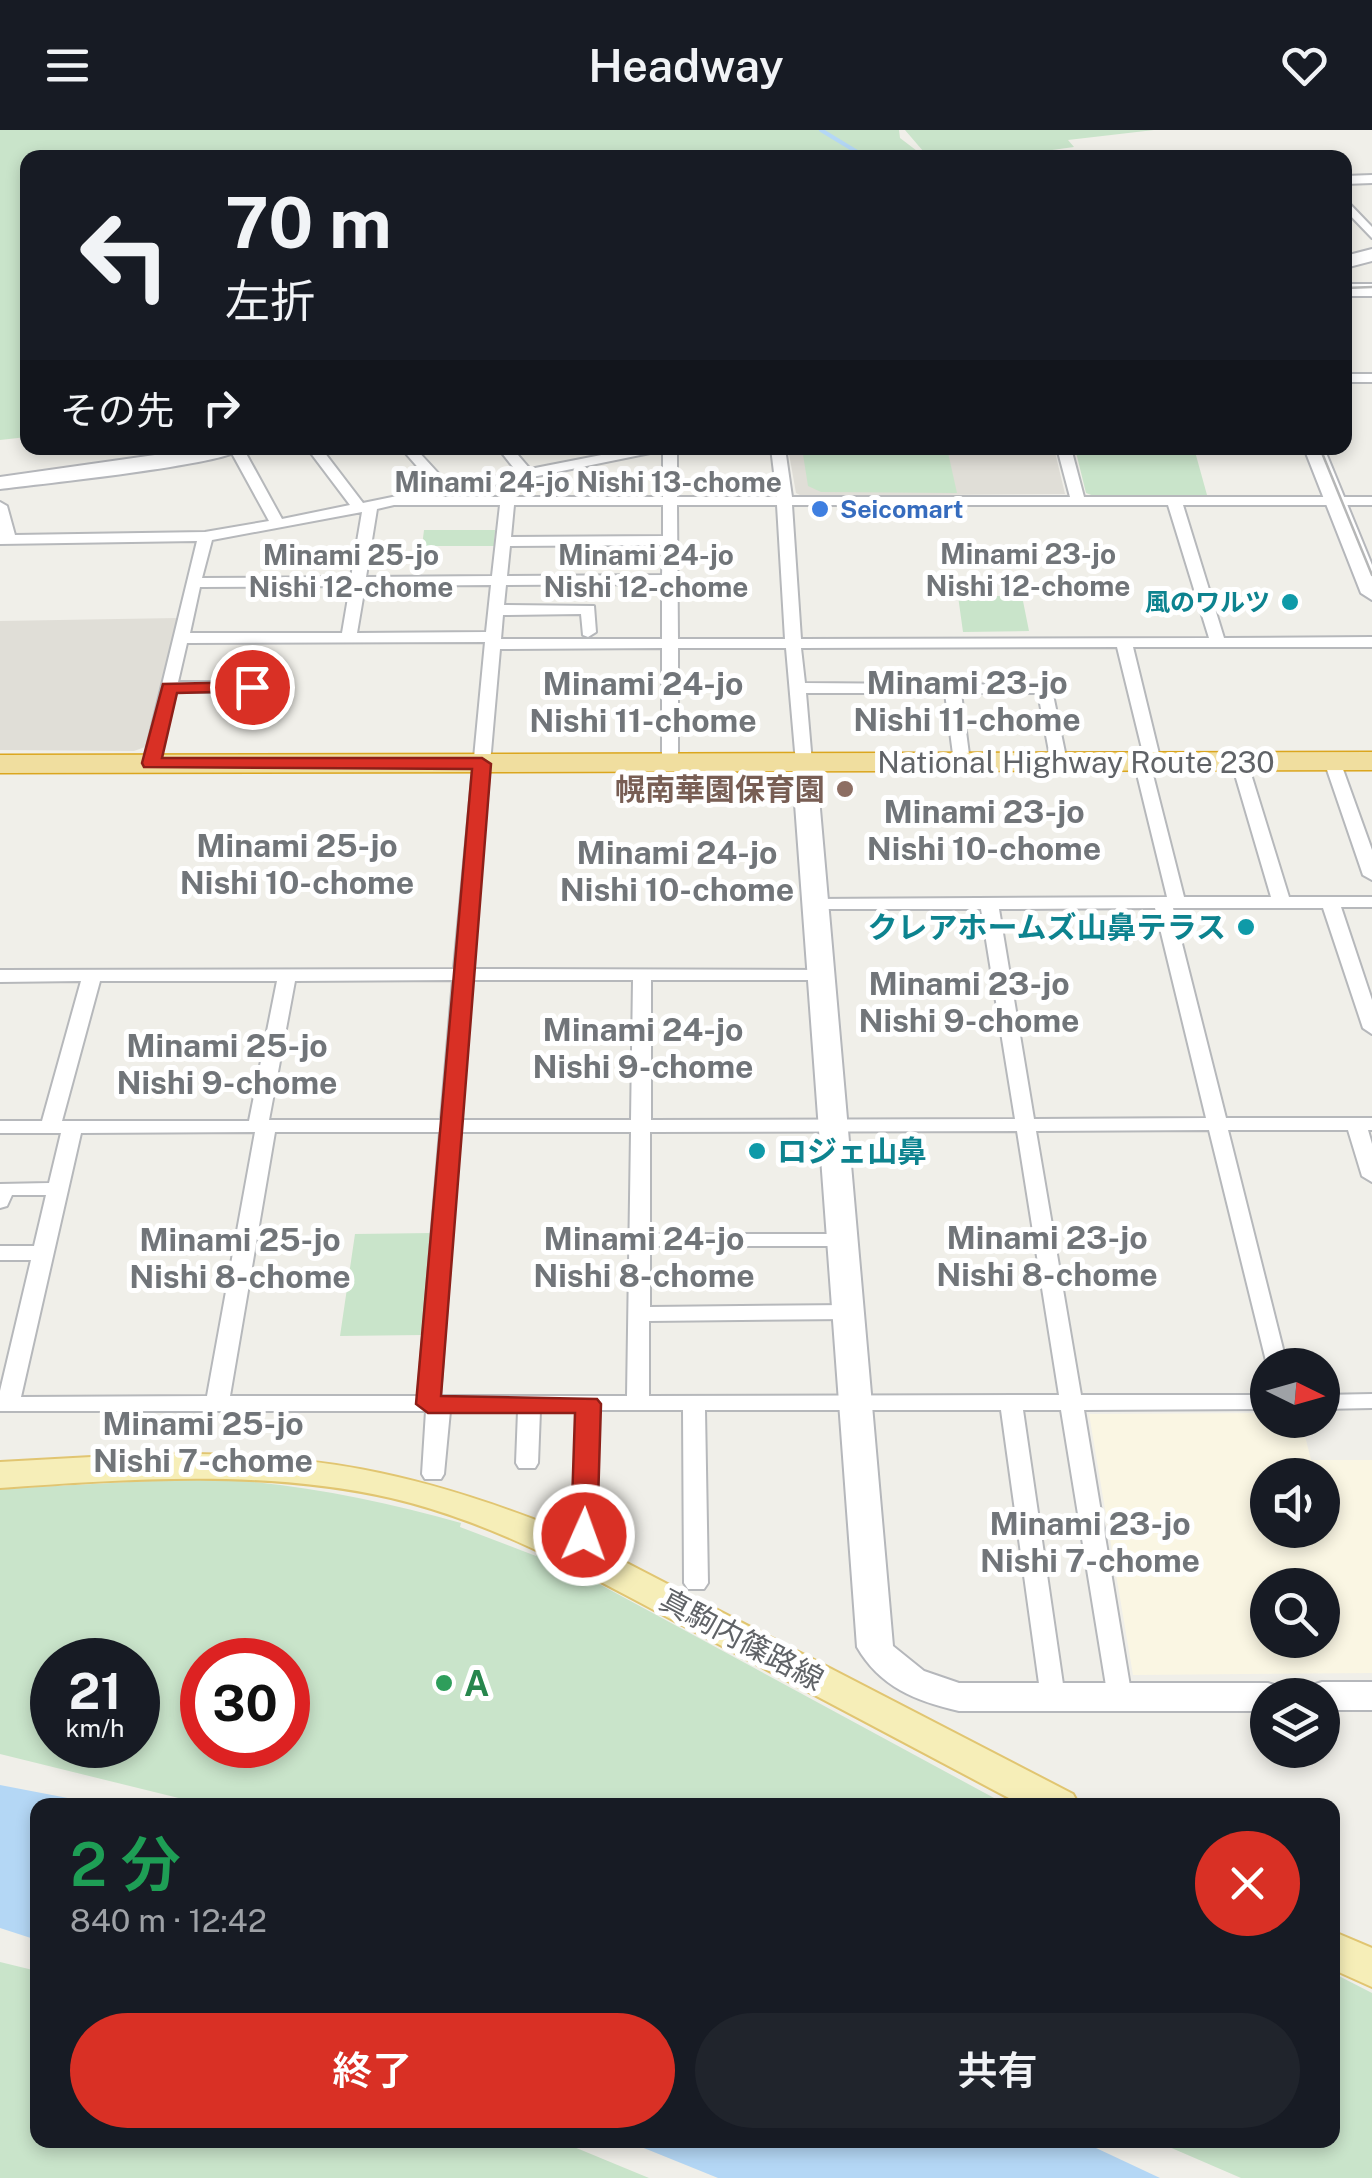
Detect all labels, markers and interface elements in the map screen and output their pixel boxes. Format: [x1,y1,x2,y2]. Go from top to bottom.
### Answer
icon: menu [40,38,95,93]
icon: heart [1277,38,1332,93]
text: Headway [588,39,784,92]
text: 70 m [225,181,392,264]
icon: left [60,190,190,320]
text: 左折 [225,274,315,327]
icon: right [194,380,249,435]
text: その先 [60,388,174,433]
district label: Minami 24-jo Nishi 13-chome [394,465,782,498]
place label: Seicomart [840,494,963,524]
marker: Seicomart [809,498,831,520]
district label: Minami 23-jo Nishi 12-chome [926,537,1130,602]
district label: Minami 25-jo Nishi 12-chome [249,538,453,603]
district label: Minami 24-jo Nishi 12-chome [544,538,748,603]
place label: 風のワルツ [1145,587,1270,617]
marker: 風のワルツ [1279,591,1301,613]
pin [210,645,295,730]
icon: arrive [225,660,280,715]
district label: Minami 23-jo Nishi 11-chome [853,664,1081,738]
district label: Minami 24-jo Nishi 11-chome [529,665,757,739]
street label: National Highway Route 230 [877,744,1275,780]
place label: 幌南華園保育園 [615,771,825,807]
marker: 幌南華園保育園 [834,778,856,800]
district label: Minami 23-jo Nishi 10-chome [867,793,1101,867]
district label: Minami 25-jo Nishi 10-chome [180,827,414,901]
district label: Minami 24-jo Nishi 10-chome [560,834,794,908]
place label: クレアホームズ山鼻テラス [868,909,1226,945]
marker: クレアホームズ山鼻テラス [1235,916,1257,938]
district label: Minami 23-jo Nishi 9-chome [858,965,1080,1039]
district label: Minami 24-jo Nishi 9-chome [532,1011,754,1085]
district label: Minami 25-jo Nishi 9-chome [116,1027,338,1101]
place label: ロジェ山鼻 [777,1133,927,1169]
marker: ロジェ山鼻 [746,1140,768,1162]
district label: Minami 23-jo Nishi 8-chome [936,1219,1158,1293]
district label: Minami 24-jo Nishi 8-chome [533,1220,755,1294]
district label: Minami 25-jo Nishi 8-chome [129,1221,351,1295]
north arrow [1250,1348,1340,1438]
map controls [1250,1348,1340,1768]
district label: Minami 25-jo Nishi 7-chome [93,1405,313,1479]
button: sound [1250,1458,1340,1548]
position arrow [532,1483,636,1587]
district label: Minami 23-jo Nishi 7-chome [980,1505,1200,1579]
button: search [1250,1568,1340,1658]
street label: 真駒内篠路線 [654,1581,830,1697]
speed limit sign: 30 [180,1638,310,1768]
text: 21 [68,1661,122,1720]
place label: A [464,1663,489,1704]
marker: A [433,1672,455,1694]
button: layers [1250,1678,1340,1768]
text: km/h [66,1713,124,1743]
text: 2 分 [70,1829,181,1900]
button: close [1195,1831,1300,1936]
text: 840 m · 12:42 [70,1902,267,1939]
button: 終了 [70,2013,675,2128]
button: 共有 [695,2013,1300,2128]

